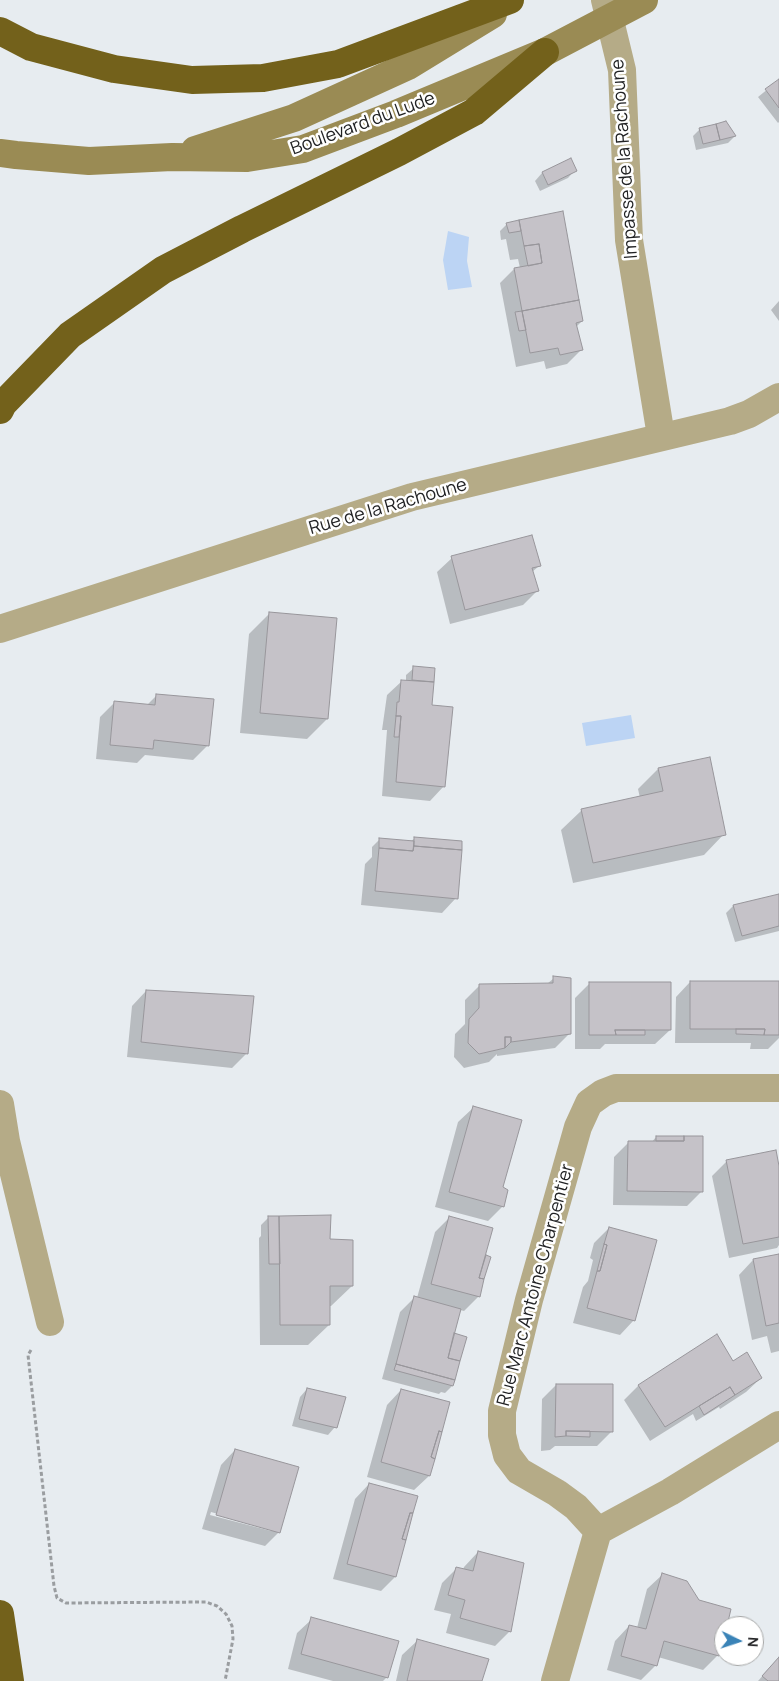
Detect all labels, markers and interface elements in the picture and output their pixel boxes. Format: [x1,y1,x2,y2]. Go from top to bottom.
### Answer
street label: Impasse de la Rachoune [607,58,643,260]
street label: Boulevard du Lude [288,88,438,160]
street label: Rue de la Rachoune [307,474,469,540]
street label: Rue Marc Antoine Charpentier [493,1162,579,1408]
north arrow [714,1616,764,1666]
text: N [744,1636,763,1648]

